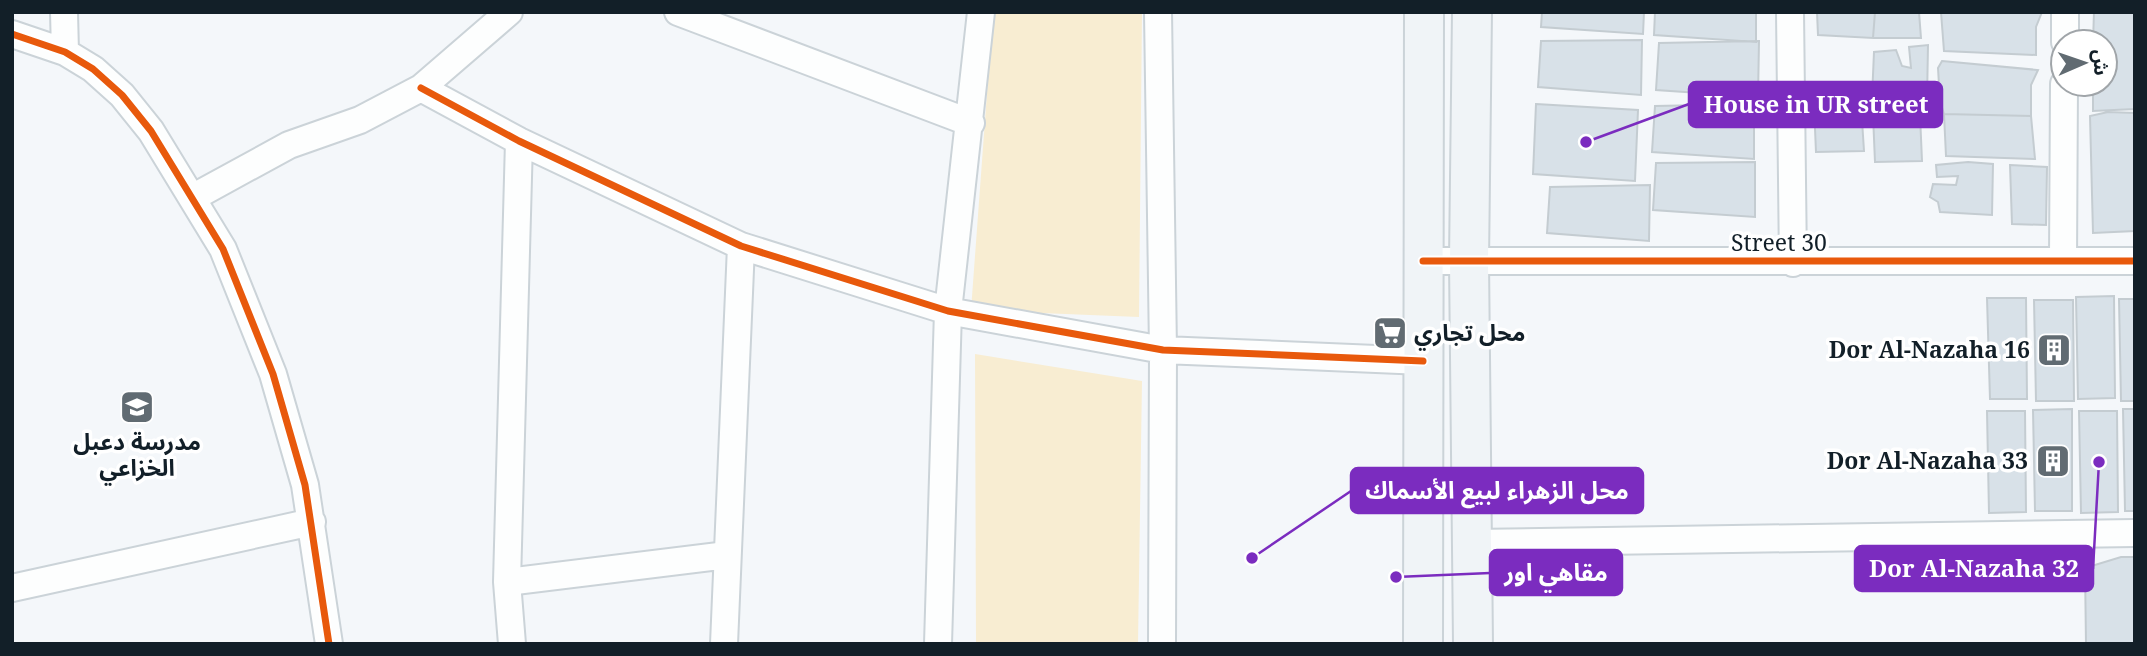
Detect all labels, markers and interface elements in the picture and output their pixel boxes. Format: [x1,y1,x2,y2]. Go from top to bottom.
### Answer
north arrow [2049,28,2119,98]
text: ش [2088,49,2114,76]
callout: House in UR street [1689,82,1942,127]
text: House in UR street [1704,87,1929,120]
street label: Street 30 [1731,226,1827,258]
supermarket icon: محل تجاري [1371,314,1409,352]
place label: محل تجاري [1414,316,1526,351]
building icon: Dor Al-Nazaha 16 [2035,331,2073,369]
place label: Dor Al-Nazaha 16 [1829,333,2030,365]
school or university icon: مدرسة دعبل الخزاعي [118,388,156,426]
place label: مدرسة دعبل الخزاعي [73,425,201,486]
building icon: Dor Al-Nazaha 33 [2034,442,2072,480]
place label: Dor Al-Nazaha 33 [1827,444,2028,476]
callout: محل الزهراء لبيع الأسماك [1351,468,1643,513]
text: محل الزهراء لبيع الأسماك [1365,473,1629,509]
callout: Dor Al-Nazaha 32 [1855,546,2093,591]
callout: مقاهي اور [1490,550,1622,595]
text: Dor Al-Nazaha 32 [1869,551,2079,584]
text: مقاهي اور [1503,555,1608,593]

